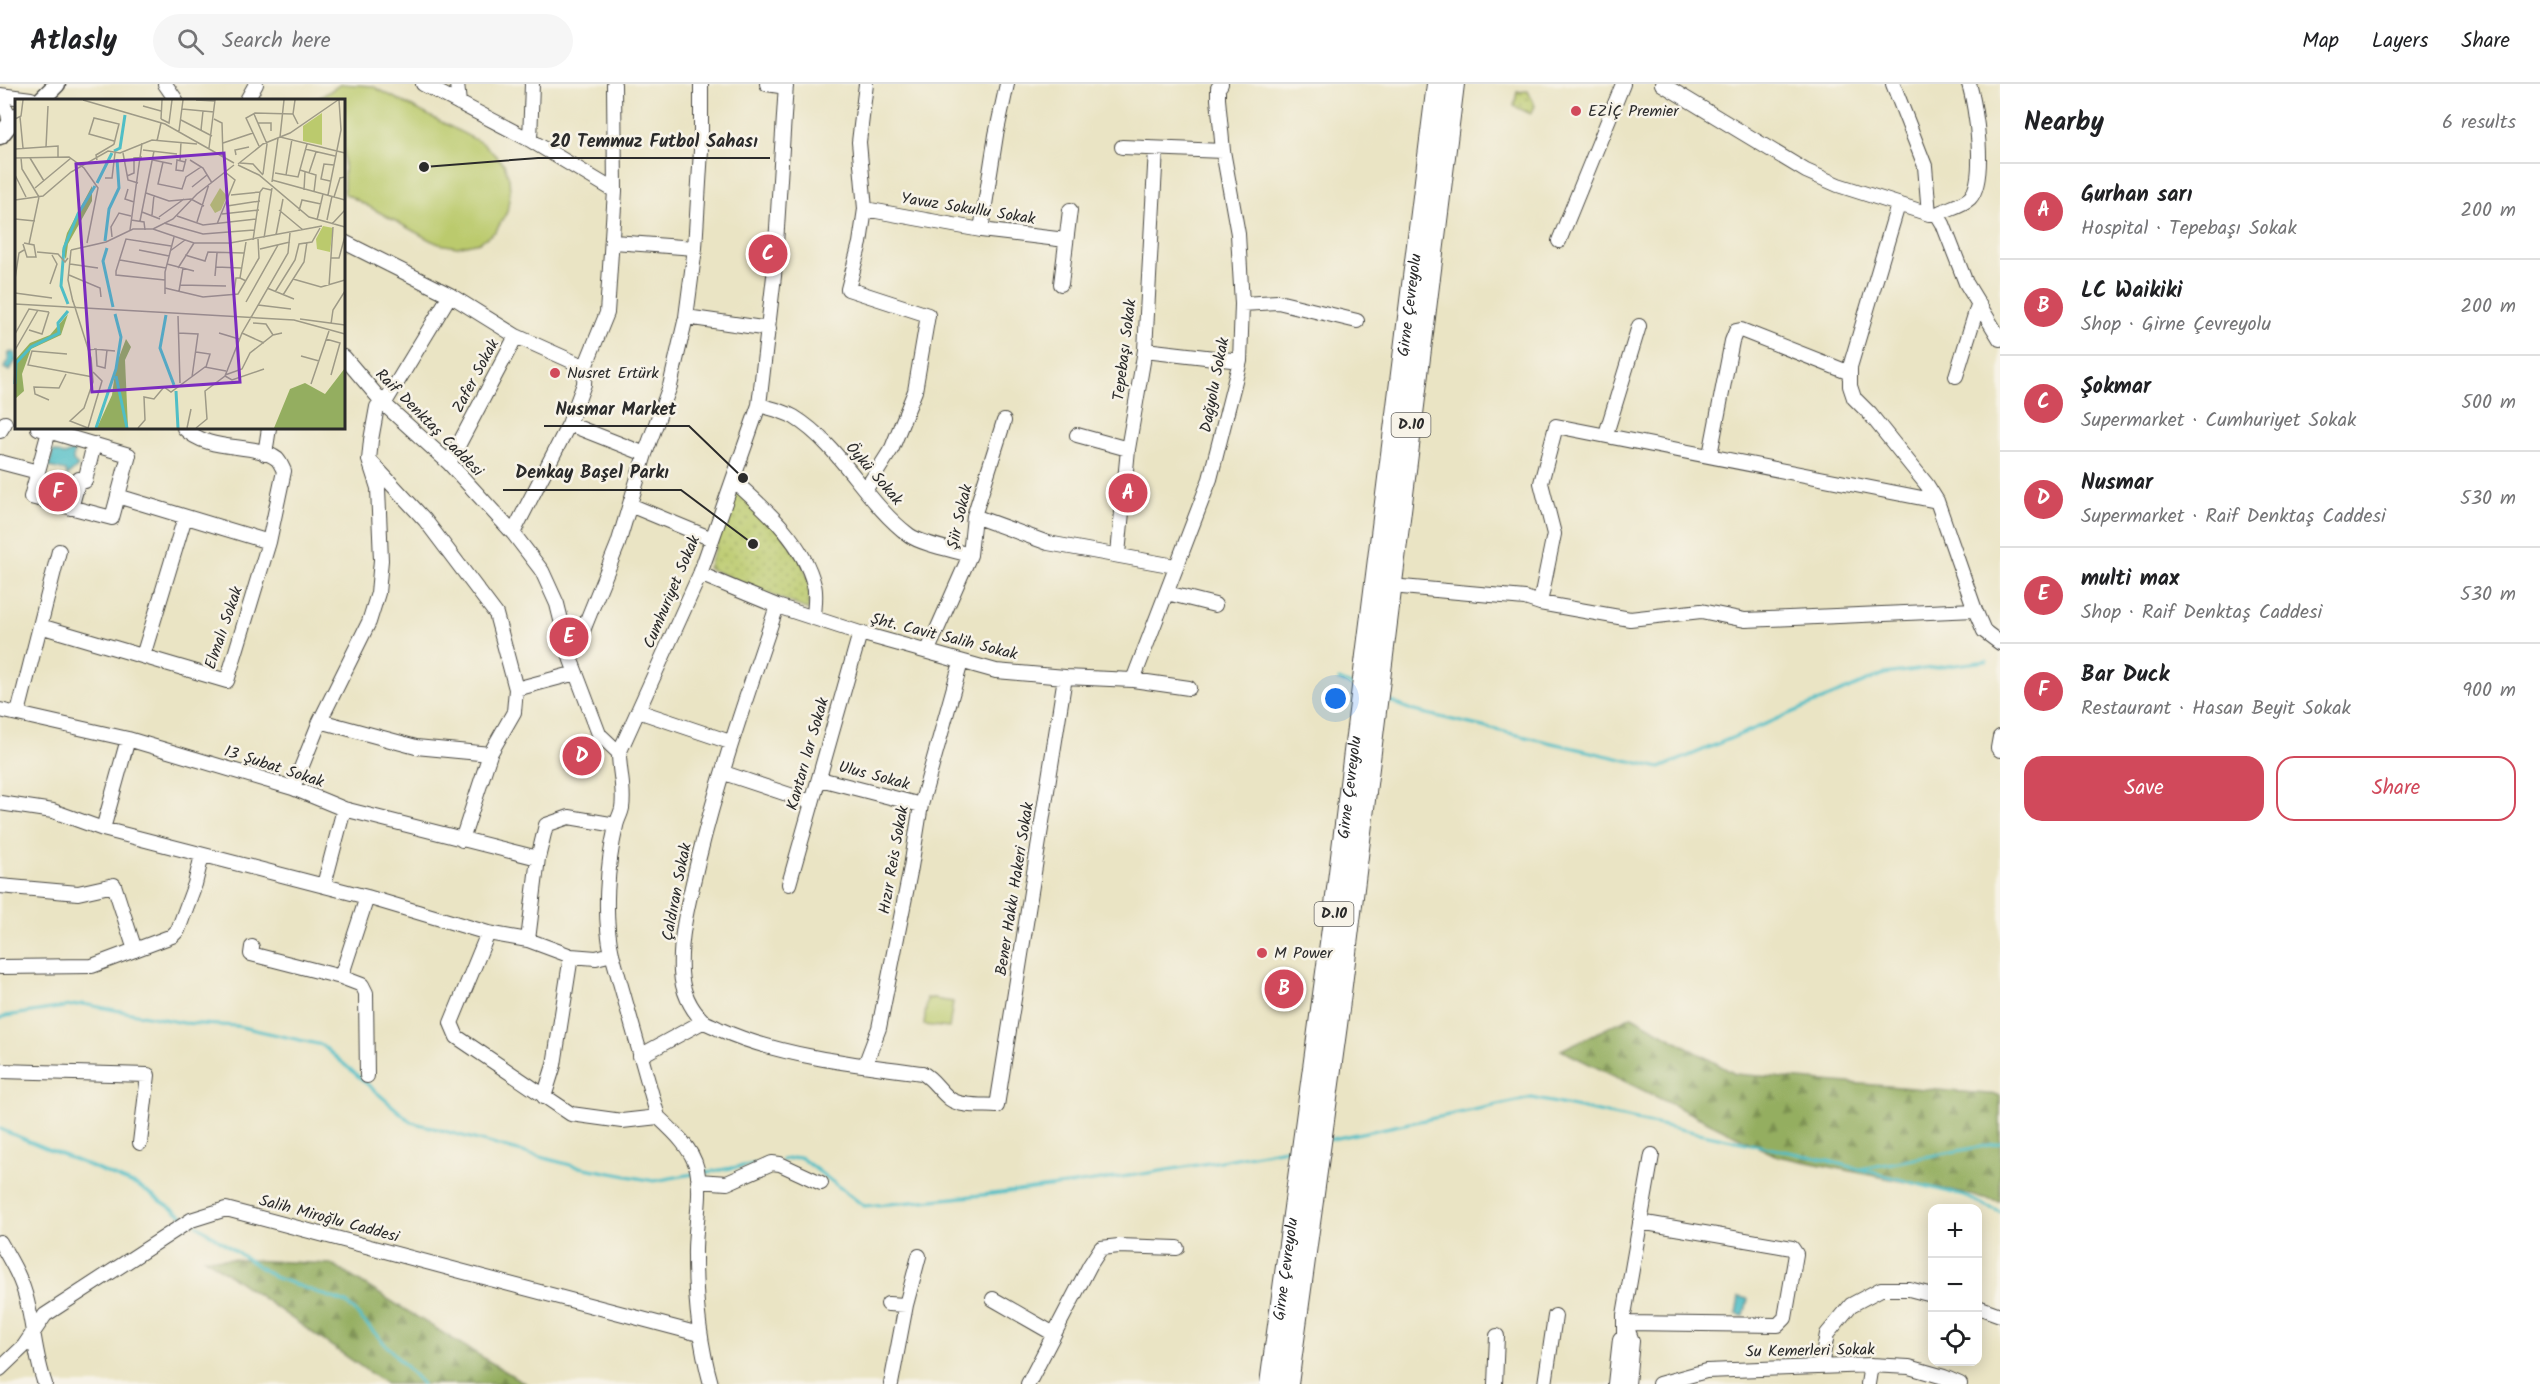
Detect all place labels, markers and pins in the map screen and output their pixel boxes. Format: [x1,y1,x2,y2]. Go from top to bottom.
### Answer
place label: EZİÇ Premier [1588,99,1680,124]
marker: EZİÇ Premier [1569,104,1583,118]
callout: 20 Temmuz Futbol Sahası [538,122,770,158]
pin: C [748,232,788,276]
place label: Nusret Ertürk [567,361,659,386]
marker: Nusret Ertürk [548,366,562,380]
callout: Nusmar Market [544,390,689,426]
callout: Denkay Başel Parkı [503,454,681,490]
pin: F [38,470,78,514]
pin: A [1108,470,1148,516]
pin: E [550,614,588,660]
pin: D [562,734,602,778]
place label: M Power [1274,941,1334,966]
marker: M Power [1255,946,1269,960]
pin: B [1264,966,1304,1012]

